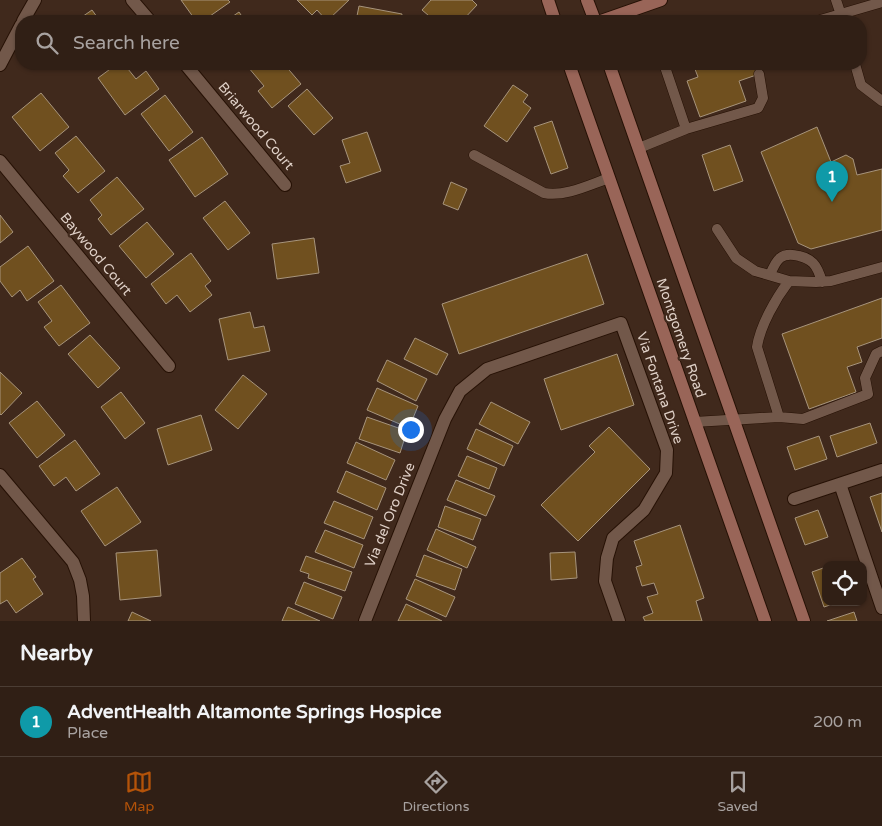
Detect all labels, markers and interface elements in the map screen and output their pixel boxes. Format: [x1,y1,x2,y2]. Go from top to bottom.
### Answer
search box [15,15,867,70]
icon: search [33,29,61,57]
text: Search here [73,32,180,54]
street label: Briarwood Court [214,79,298,174]
pin: 1 [816,161,848,202]
street label: Baywood Court [56,209,136,299]
street label: Montgomery Road [653,276,709,400]
street label: Via Fontana Drive [633,330,687,446]
your location [398,417,424,443]
street label: Via del Oro Drive [361,460,419,570]
map controls [822,561,867,606]
button: locate [822,561,867,606]
text: Nearby [20,641,93,666]
text: AdventHealth Altamonte Springs Hospice [67,701,442,723]
text: 1 [31,712,41,732]
text: 200 m [813,712,862,732]
text: Place [67,723,108,743]
tab: Map [124,768,154,815]
tab: Directions [402,768,469,815]
tab: Saved [717,768,758,815]

